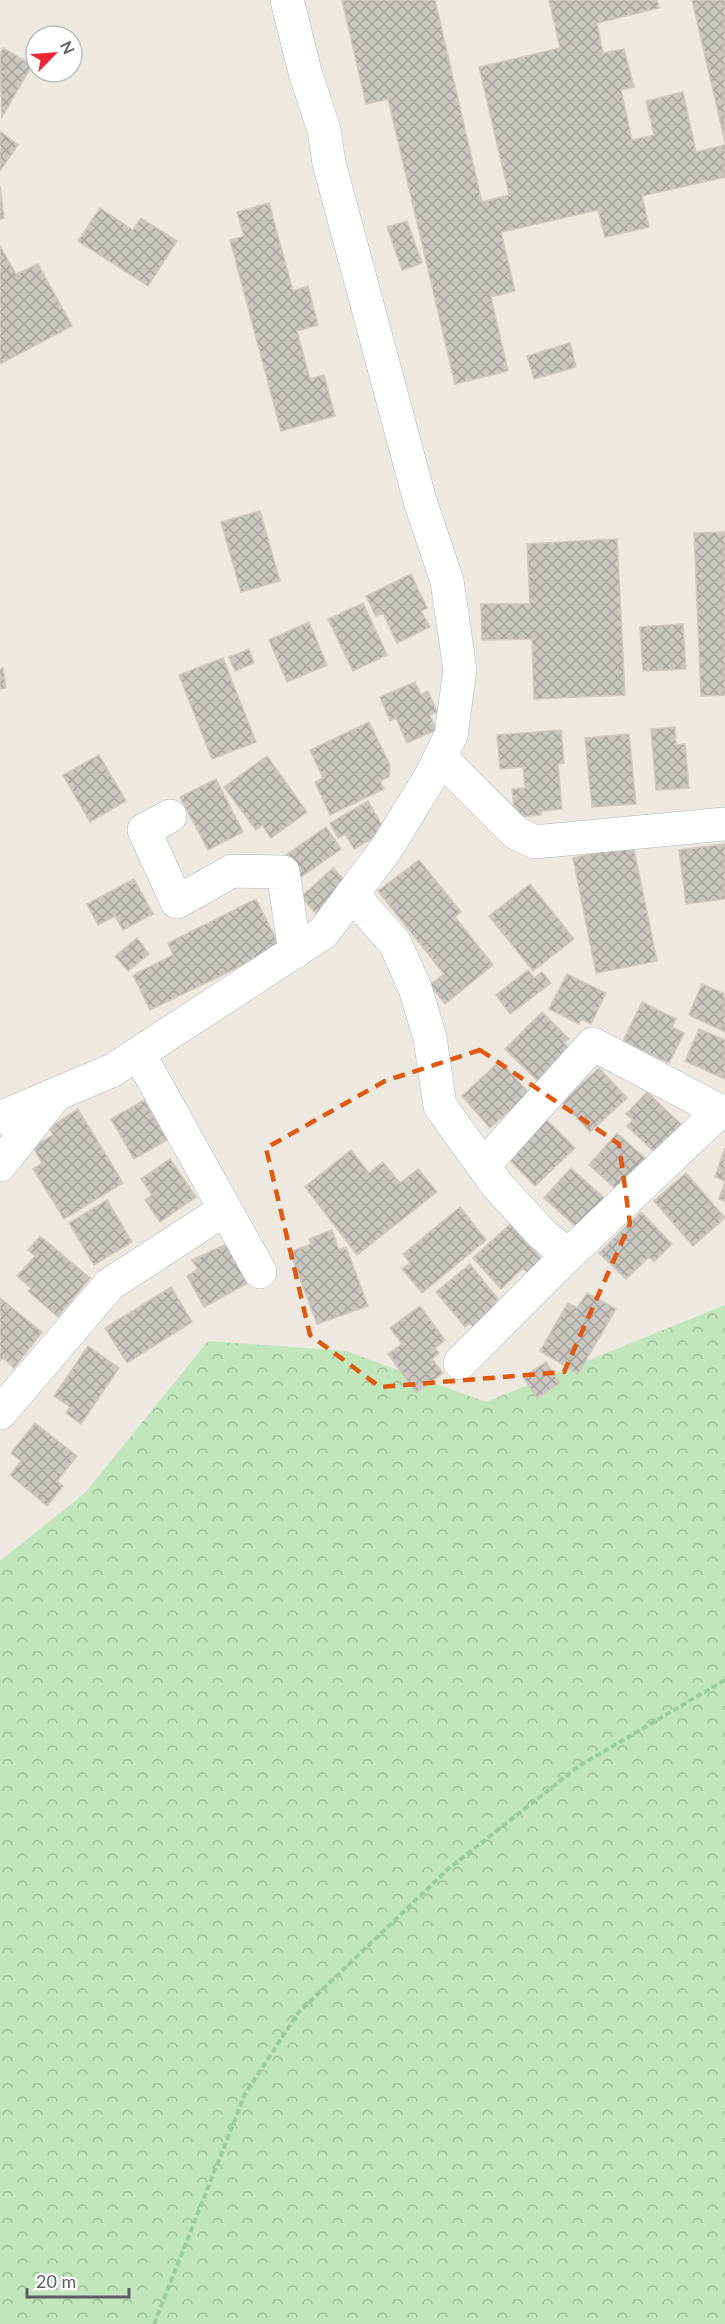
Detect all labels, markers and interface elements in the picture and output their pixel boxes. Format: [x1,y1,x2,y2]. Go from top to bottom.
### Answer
north arrow [24,24,84,84]
text: N [57,38,79,57]
scale bar [27,2261,129,2299]
text: 20 m [36,2270,76,2292]

